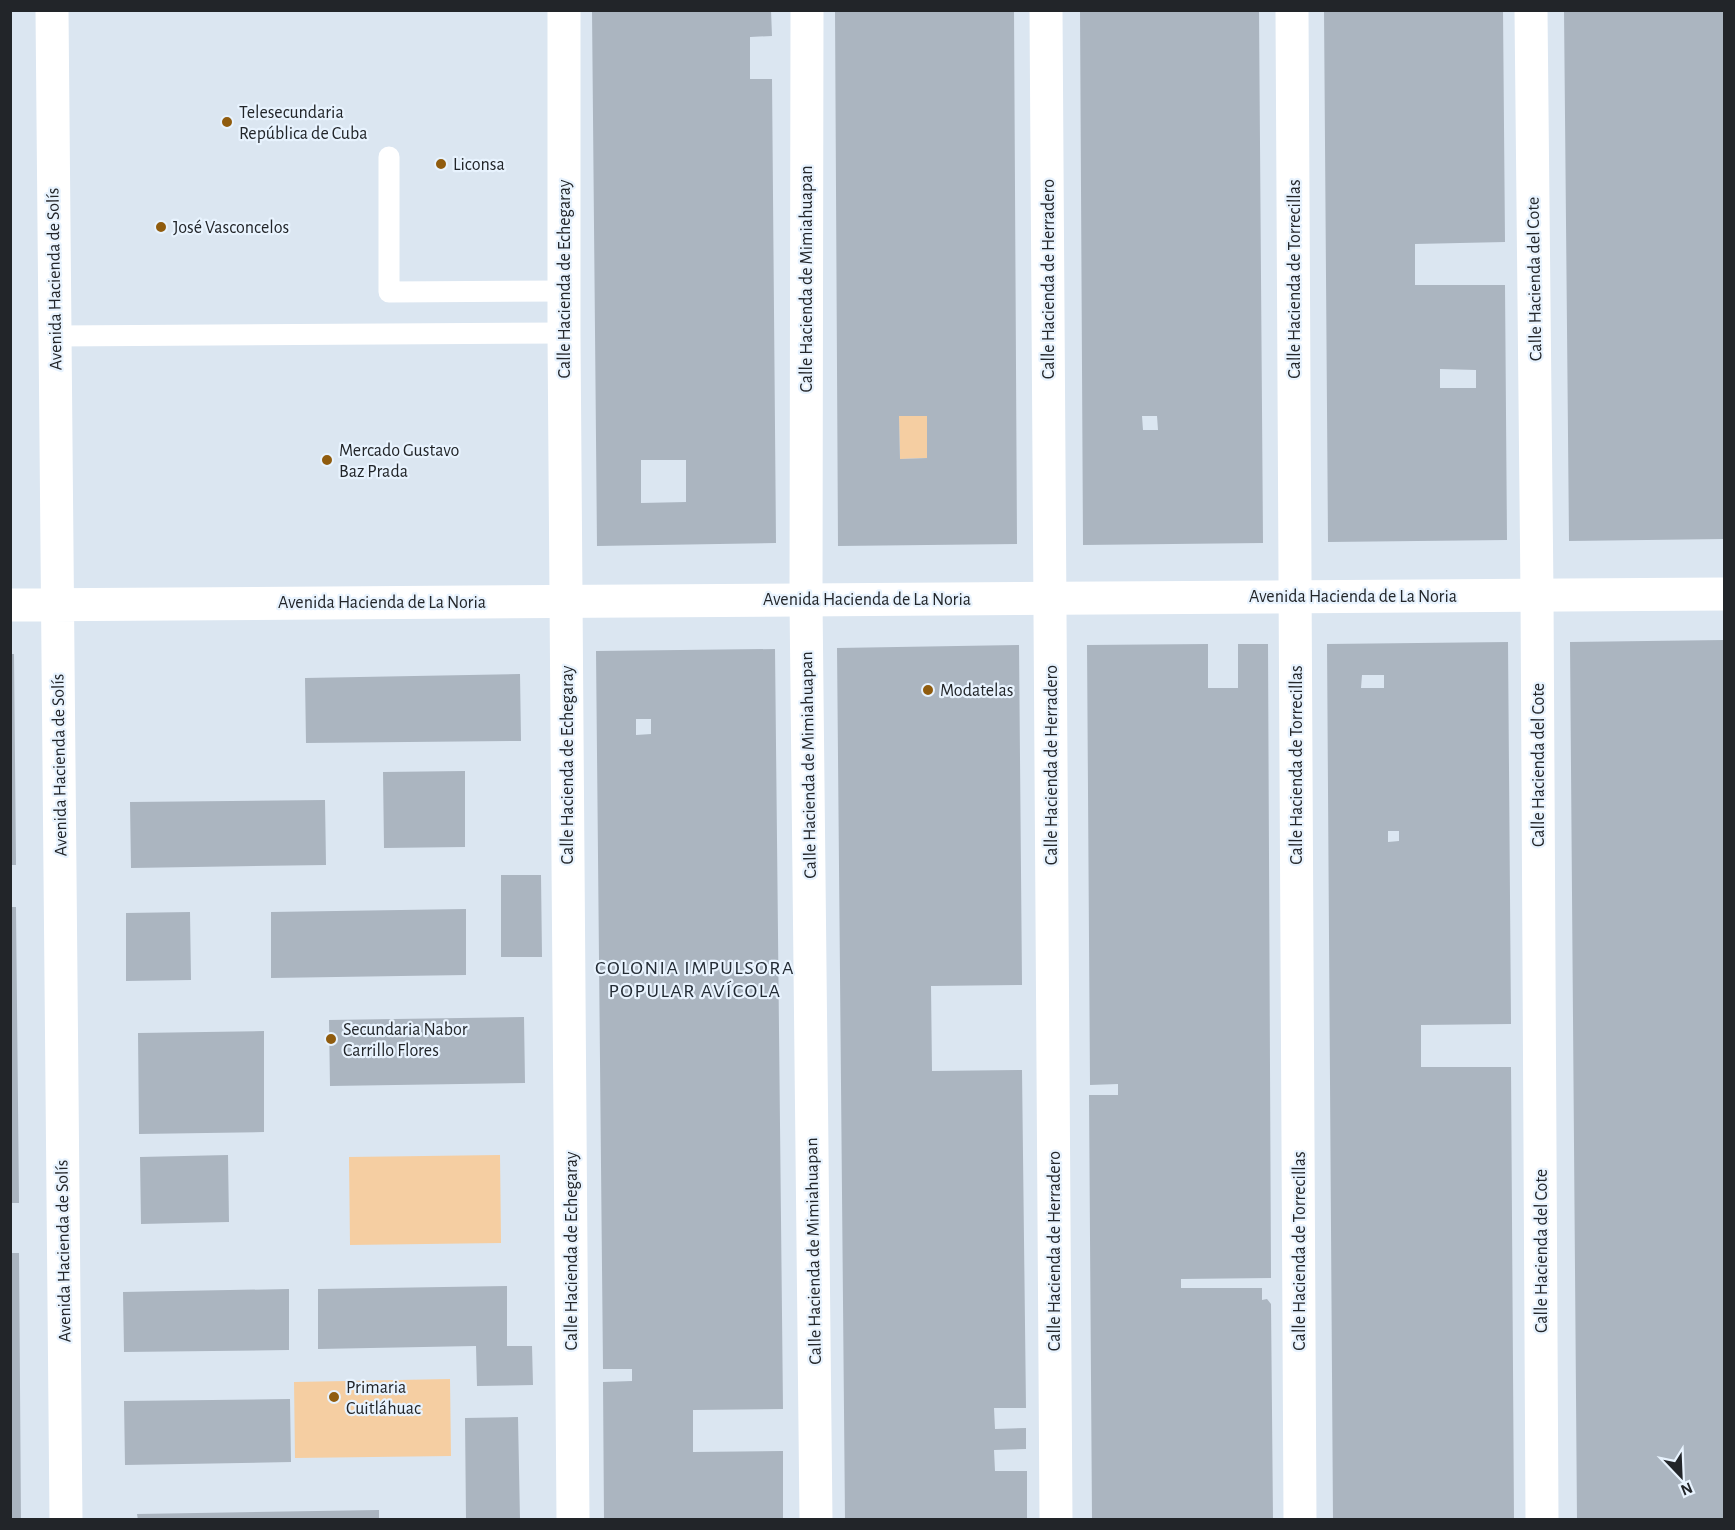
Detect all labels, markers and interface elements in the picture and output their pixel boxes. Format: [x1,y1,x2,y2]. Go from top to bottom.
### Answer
place label: Telesecundaria República de Cuba [239,104,368,143]
marker: Telesecundaria República de Cuba [220,115,234,129]
place label: Liconsa [453,156,505,174]
marker: Liconsa [434,157,448,171]
street label: Calle Hacienda de Mimiahuapan [798,165,816,393]
street label: Calle Hacienda de Echegaray [556,179,574,378]
street label: Calle Hacienda de Herradero [1040,179,1058,379]
street label: Calle Hacienda de Torrecillas [1286,179,1304,379]
street label: Avenida Hacienda de Solís [44,187,66,371]
street label: Calle Hacienda del Cote [1525,197,1545,361]
place label: José Vasconcelos [173,219,289,237]
marker: José Vasconcelos [154,220,168,234]
place label: Mercado Gustavo Baz Prada [339,442,460,481]
marker: Mercado Gustavo Baz Prada [320,453,334,467]
street label: Avenida Hacienda de La Noria [1249,588,1457,606]
street label: Avenida Hacienda de La Noria [763,591,971,609]
street label: Avenida Hacienda de La Noria [278,594,486,612]
street label: Calle Hacienda de Mimiahuapan [798,651,820,879]
street label: Calle Hacienda de Echegaray [559,665,577,864]
street label: Calle Hacienda de Herradero [1043,665,1061,865]
street label: Calle Hacienda de Torrecillas [1288,665,1306,865]
street label: Avenida Hacienda de Solís [49,673,71,857]
place label: Modatelas [940,682,1014,700]
marker: Modatelas [921,683,935,697]
street label: Calle Hacienda del Cote [1530,683,1548,847]
district label: COLONIA IMPULSORA POPULAR AVÍCOLA [595,958,795,1001]
place label: Secundaria Nabor Carrillo Flores [343,1021,468,1060]
marker: Secundaria Nabor Carrillo Flores [324,1032,338,1046]
street label: Calle Hacienda de Mimiahuapan [803,1137,825,1365]
street label: Calle Hacienda de Echegaray [563,1151,581,1350]
street label: Calle Hacienda de Herradero [1046,1151,1064,1351]
street label: Calle Hacienda de Torrecillas [1291,1151,1309,1351]
street label: Avenida Hacienda de Solís [53,1159,75,1343]
street label: Calle Hacienda del Cote [1533,1169,1551,1333]
place label: Primaria Cuitláhuac [346,1379,421,1418]
marker: Primaria Cuitláhuac [327,1390,341,1404]
north arrow [1651,1446,1711,1506]
text: N [1678,1479,1695,1498]

